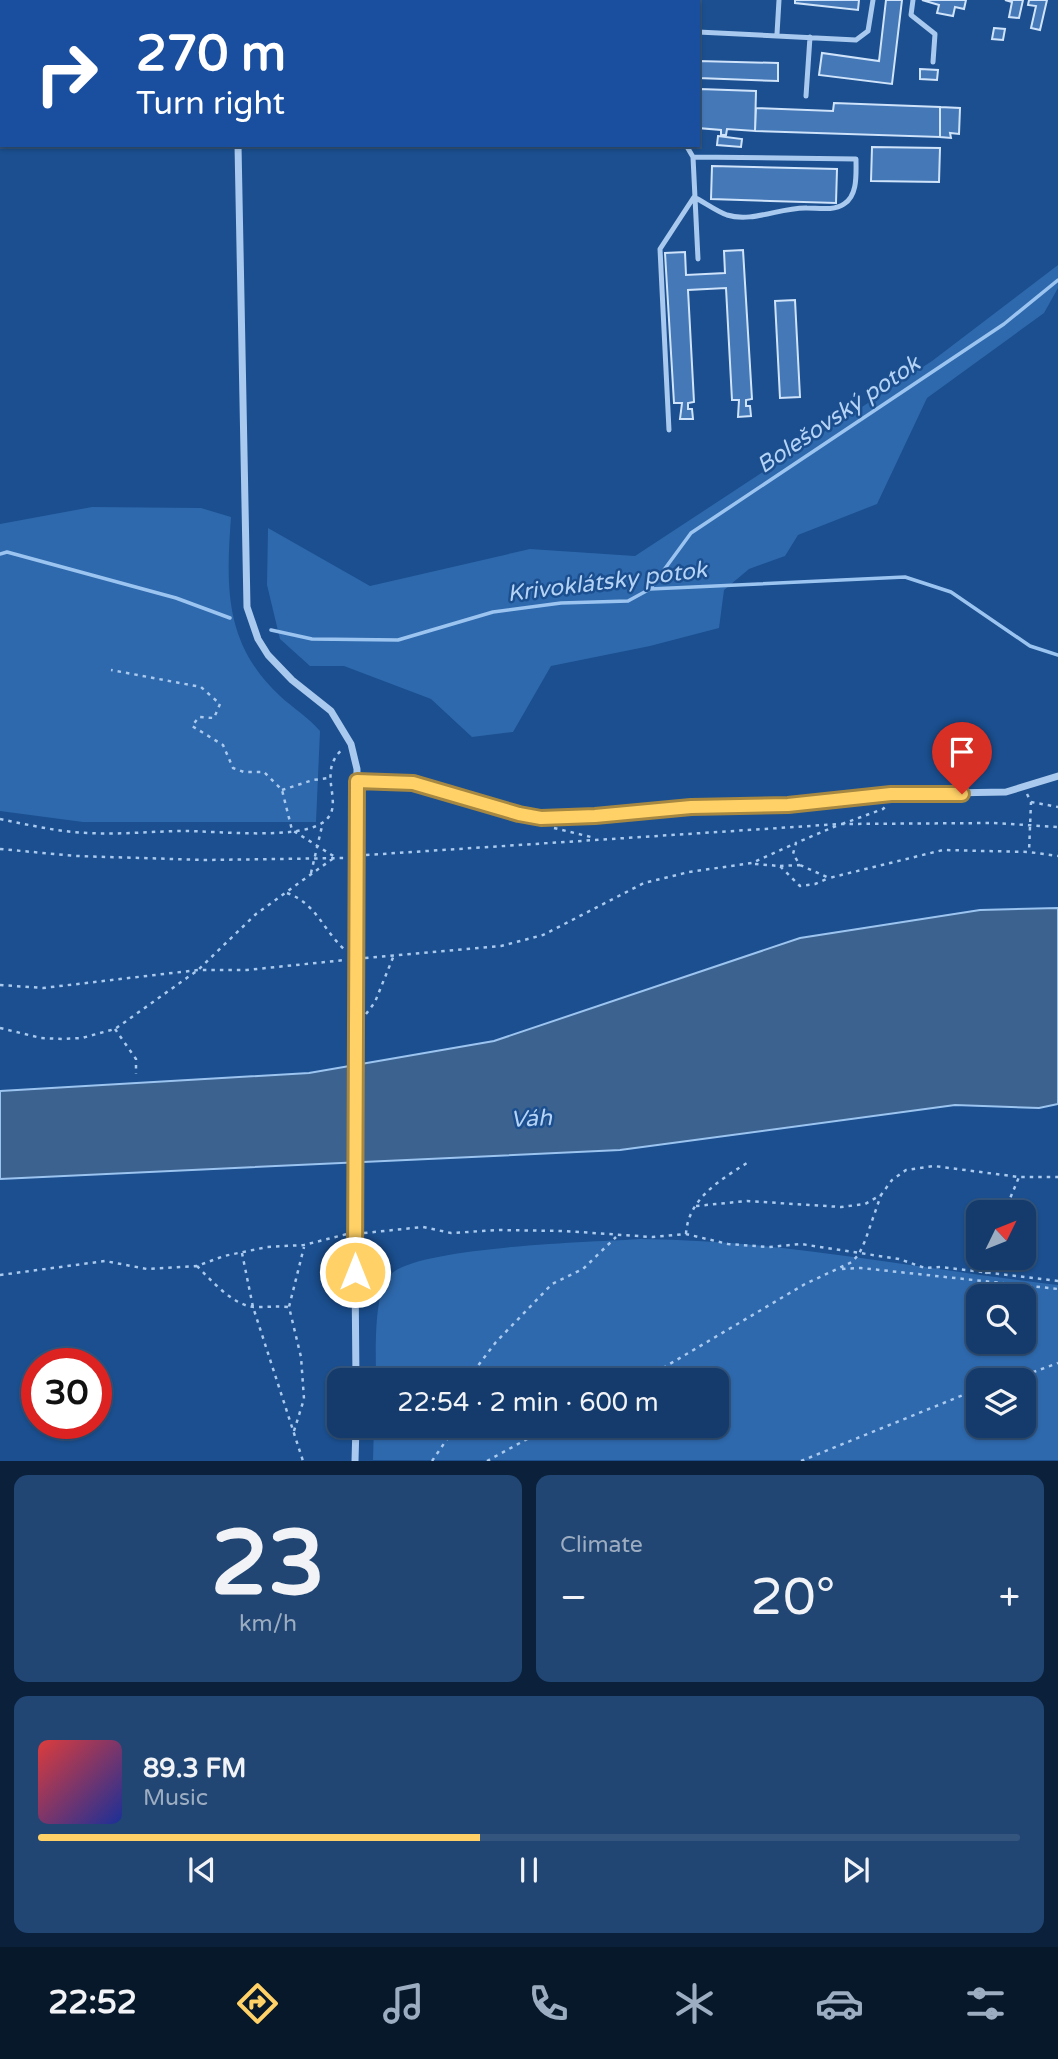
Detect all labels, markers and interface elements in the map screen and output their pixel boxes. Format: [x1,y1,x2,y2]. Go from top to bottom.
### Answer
text: 270 m [136,25,286,84]
icon: right [21,28,112,119]
text: Turn right [136,85,285,123]
water label: Bolešovský potok [752,349,927,480]
water label: Krivoklátsky potok [506,556,710,608]
pin [932,722,992,794]
icon: arrive [943,733,981,771]
water label: Váh [510,1104,554,1134]
north arrow [966,1200,1036,1270]
map controls [966,1200,1036,1438]
position arrow [318,1235,392,1309]
button: search [966,1284,1036,1354]
speed limit sign: 30 [21,1348,112,1439]
button: layers [966,1368,1036,1438]
text: 22:54 · 2 min · 600 m [397,1387,659,1418]
text: 23 [211,1509,325,1619]
text: Climate [560,1531,643,1559]
text: 20° [750,1566,835,1629]
text: − [560,1575,587,1621]
text: + [999,1575,1020,1621]
text: km/h [239,1610,297,1638]
text: 89.3 FM [143,1753,246,1784]
text: Music [143,1784,208,1812]
icon: previous [183,1851,221,1889]
icon: pause [510,1851,548,1889]
icon: next [837,1851,875,1889]
icon: directions [233,1979,282,2028]
icon: music [379,1979,428,2028]
icon: phone [524,1979,573,2028]
icon: climate [670,1979,719,2028]
icon: car [815,1979,864,2028]
icon: filters [961,1979,1010,2028]
text: 22:52 [48,1984,137,2022]

